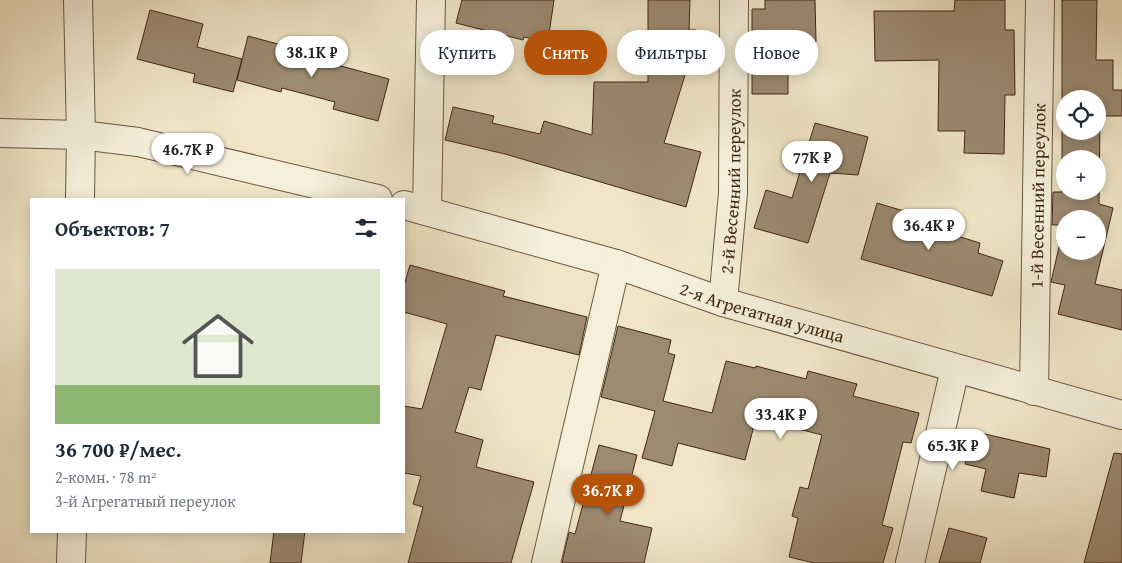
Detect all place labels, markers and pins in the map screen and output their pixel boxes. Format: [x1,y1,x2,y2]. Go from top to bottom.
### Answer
pin: 38.1K ₽ [266,36,358,78]
pin: 46.7K ₽ [142,132,234,175]
pin: 77K ₽ [777,140,847,183]
pin: 36.4K ₽ [883,208,975,251]
pin: 33.4K ₽ [735,398,827,440]
pin: 65.3K ₽ [907,428,999,471]
pin: 36.7K ₽ [562,474,654,516]

